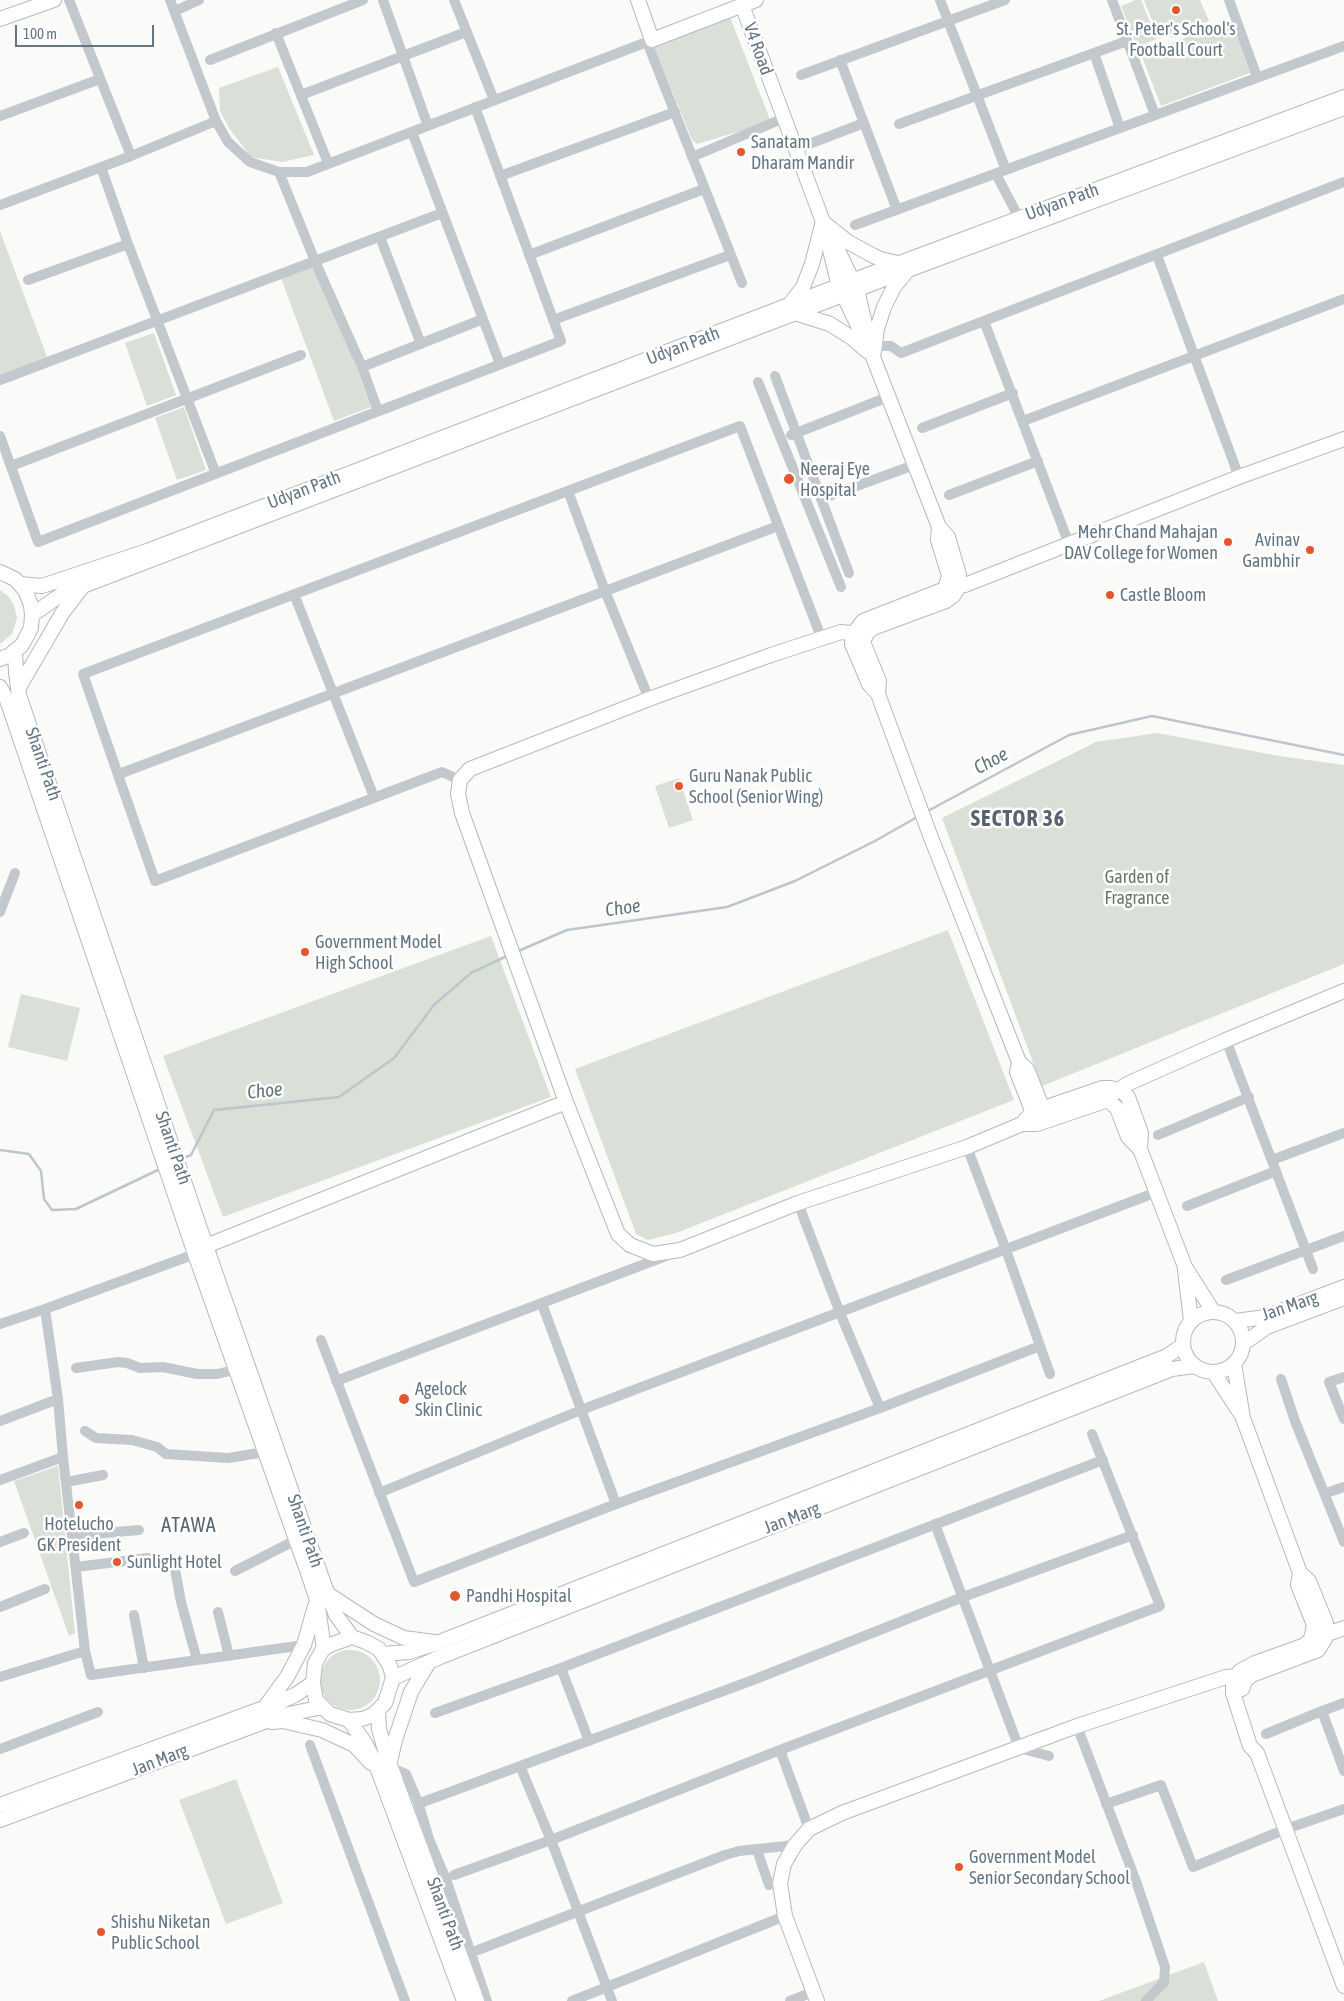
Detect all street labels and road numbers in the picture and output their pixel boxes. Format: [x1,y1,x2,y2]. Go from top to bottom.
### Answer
street label: V4 Road [739,20,777,78]
street label: Udyan Path [1022,179,1102,225]
street label: Udyan Path [643,322,723,370]
street label: Udyan Path [264,466,344,514]
street label: Shanti Path [20,725,66,803]
street label: Shanti Path [150,1109,196,1187]
street label: Jan Marg [1259,1286,1321,1326]
street label: Shanti Path [282,1492,328,1570]
street label: Jan Marg [761,1497,823,1539]
street label: Jan Marg [129,1739,191,1781]
street label: Shanti Path [422,1875,468,1953]

